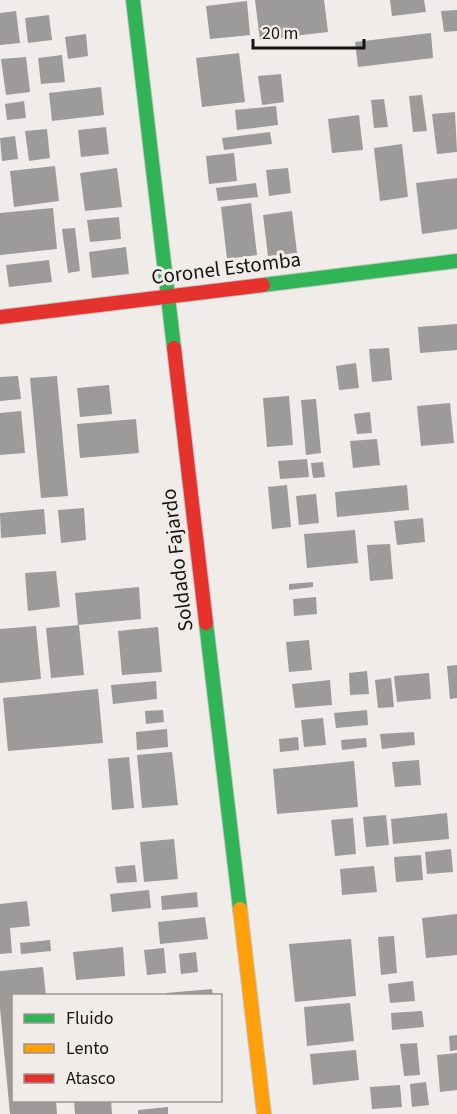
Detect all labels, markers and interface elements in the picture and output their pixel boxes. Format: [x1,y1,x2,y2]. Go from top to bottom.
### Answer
scale bar [253,12,364,50]
text: 20 m [262,21,298,46]
street label: Coronel Estomba [150,244,302,292]
street label: Soldado Fajardo [153,487,201,633]
legend [12,994,222,1102]
text: Fluido [66,1006,113,1031]
text: Lento [66,1036,109,1061]
text: Atasco [66,1066,115,1091]

